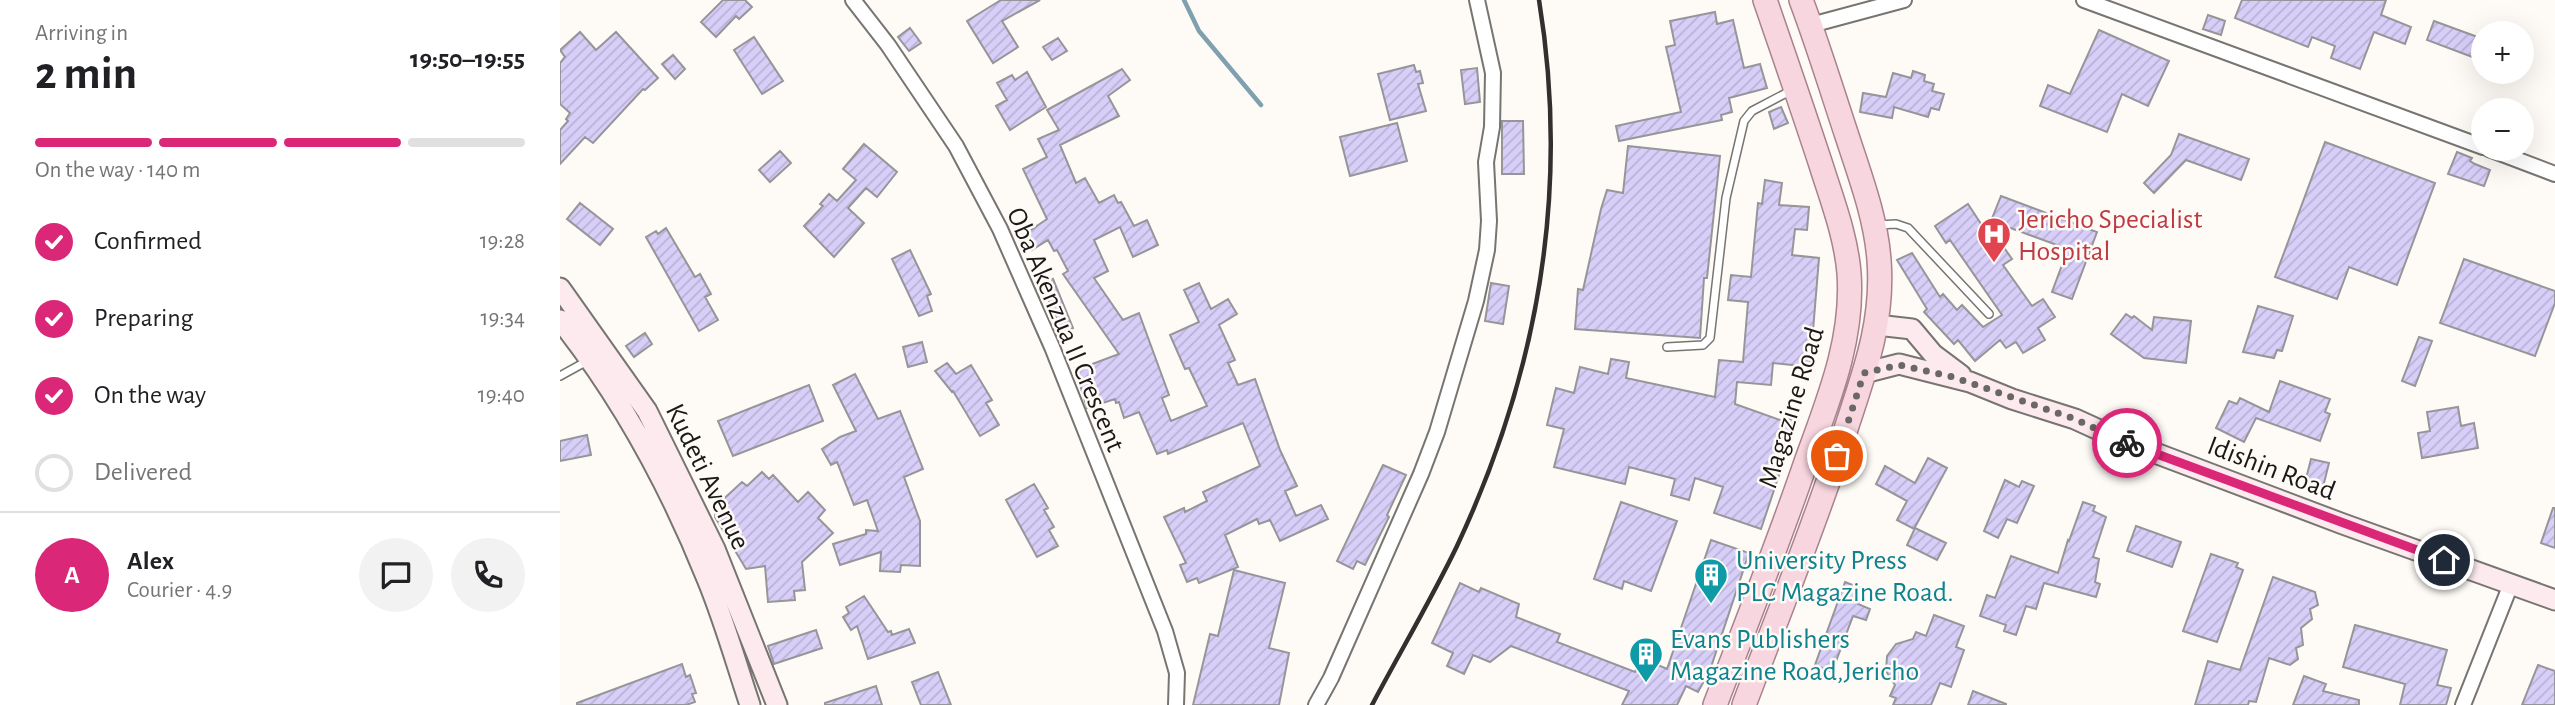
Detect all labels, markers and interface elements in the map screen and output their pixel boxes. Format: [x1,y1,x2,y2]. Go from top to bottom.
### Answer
map controls [2471,21,2534,161]
button: + [2471,21,2534,84]
text: Arriving in [35,22,128,45]
text: 19:50–19:55 [410,46,525,72]
text: 2 min [35,51,137,97]
button: − [2471,98,2534,161]
text: On the way · 140 m [35,159,200,182]
street label: Oba Akenzua II Crescent [1001,204,1129,456]
place label: Jericho Specialist Hospital [2018,206,2202,266]
hospital icon: Jericho Specialist Hospital [1975,215,2013,264]
icon: check [35,223,73,261]
text: Confirmed [94,228,202,254]
text: 19:28 [480,230,525,253]
icon: check [35,300,73,338]
text: Preparing [94,305,193,331]
text: 19:34 [480,307,525,330]
street label: Magazine Road [1754,324,1830,491]
icon: check [35,377,73,415]
text: On the way [94,382,206,408]
text: 19:40 [478,384,525,407]
street label: Kudeti Avenue [660,400,755,554]
courier [2092,408,2162,478]
icon: bike [2108,424,2146,462]
pin [1807,426,1867,486]
street label: Idishin Road [2203,432,2339,506]
icon: bag [1818,437,1856,475]
text: Delivered [94,459,192,485]
pin [2414,530,2474,590]
button: chat [359,538,433,612]
button: phone [451,538,525,612]
icon: home [2425,541,2463,579]
place label: University Press PLC Magazine Road. [1736,547,1954,607]
text: Alex [127,548,174,574]
building icon: University Press PLC Magazine Road. [1692,556,1730,605]
text: A [64,562,80,588]
text: Courier · 4.9 [127,579,232,602]
place label: Evans Publishers Magazine Road,Jericho [1670,626,1919,686]
building icon: Evans Publishers Magazine Road,Jericho [1627,635,1665,684]

